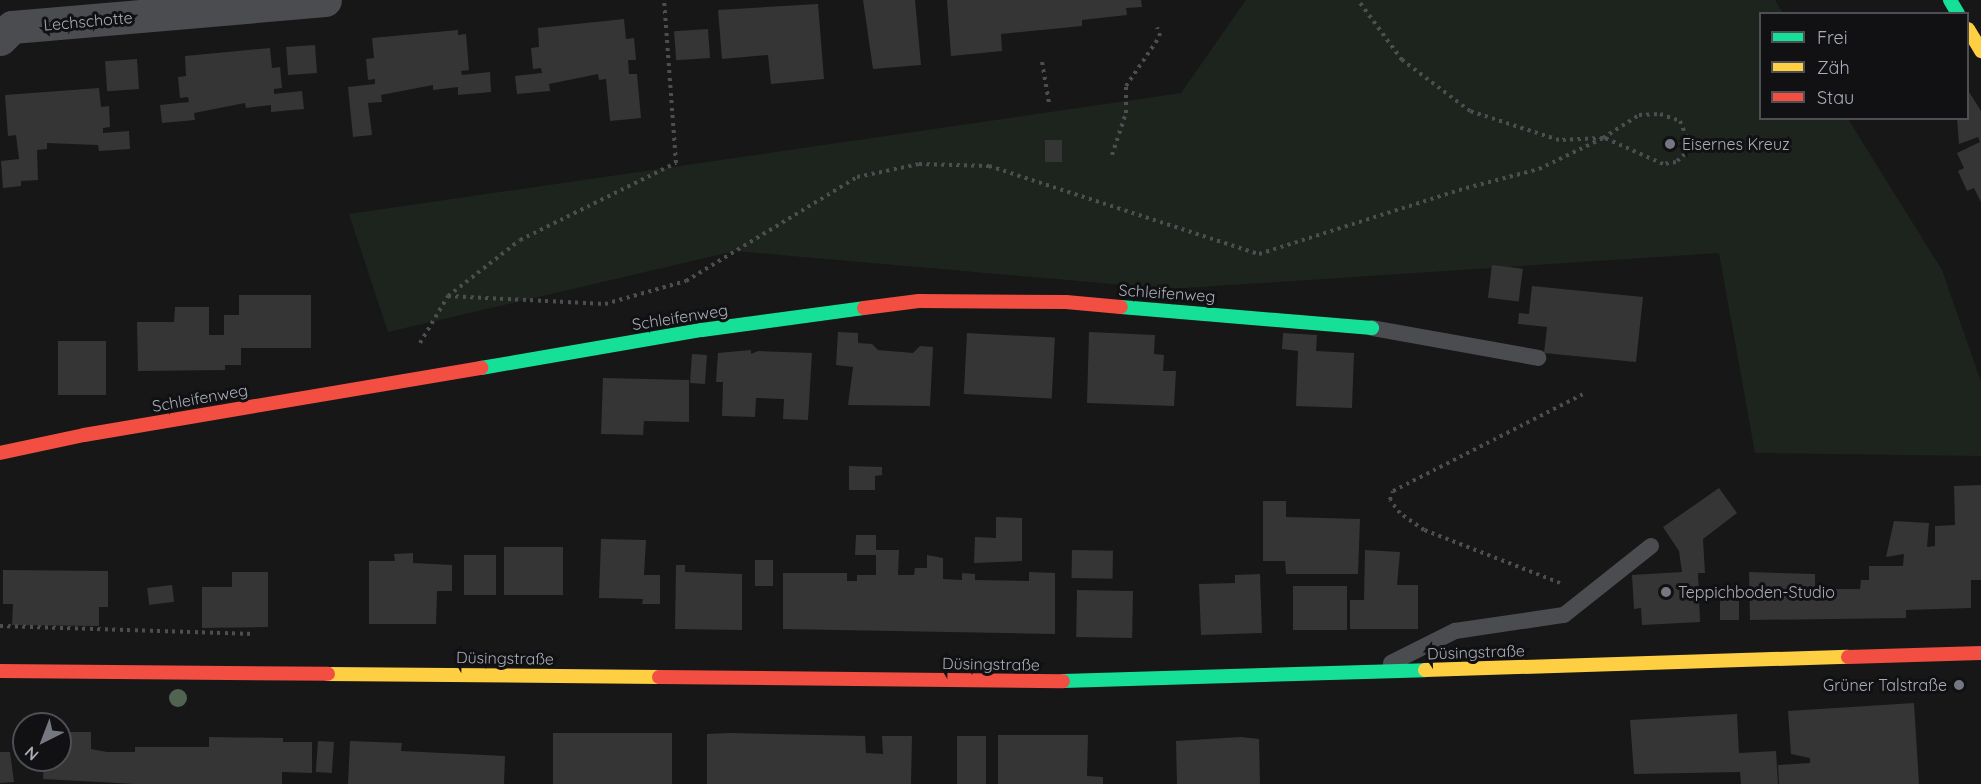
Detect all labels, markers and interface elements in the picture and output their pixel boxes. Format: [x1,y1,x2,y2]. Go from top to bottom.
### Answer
street label: Lechschotte [43,8,133,34]
legend [1759,12,1969,120]
text: Frei [1817,26,1848,49]
text: Zäh [1817,56,1850,79]
text: Stau [1817,86,1854,109]
place label: Eisernes Kreuz [1682,134,1790,154]
marker: Eisernes Kreuz [1663,137,1677,151]
street label: Schleifenweg [1118,280,1216,306]
street label: Schleifenweg [631,300,729,334]
street label: Schleifenweg [151,380,249,416]
place label: Teppichboden-Studio [1678,582,1835,602]
marker: Teppichboden-Studio [1659,585,1673,599]
street label: Düsingstraße [1427,641,1525,663]
street label: Düsingstraße [456,648,554,668]
street label: Düsingstraße [942,654,1040,674]
place label: Grüner Talstraße [1823,675,1947,695]
marker: Grüner Talstraße [1952,678,1966,692]
north arrow [12,712,72,772]
text: N [20,743,42,765]

